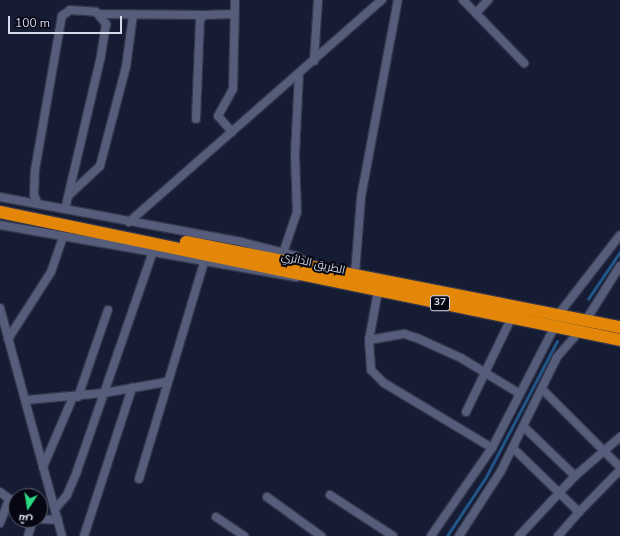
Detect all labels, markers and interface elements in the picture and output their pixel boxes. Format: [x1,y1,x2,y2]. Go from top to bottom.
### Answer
scale bar [10,8,124,34]
text: 100 m [15,15,50,31]
street label: الطريق الدائري [280,250,346,278]
road number: 37 [430,295,450,311]
north arrow [8,488,48,528]
text: ش [17,510,34,528]

